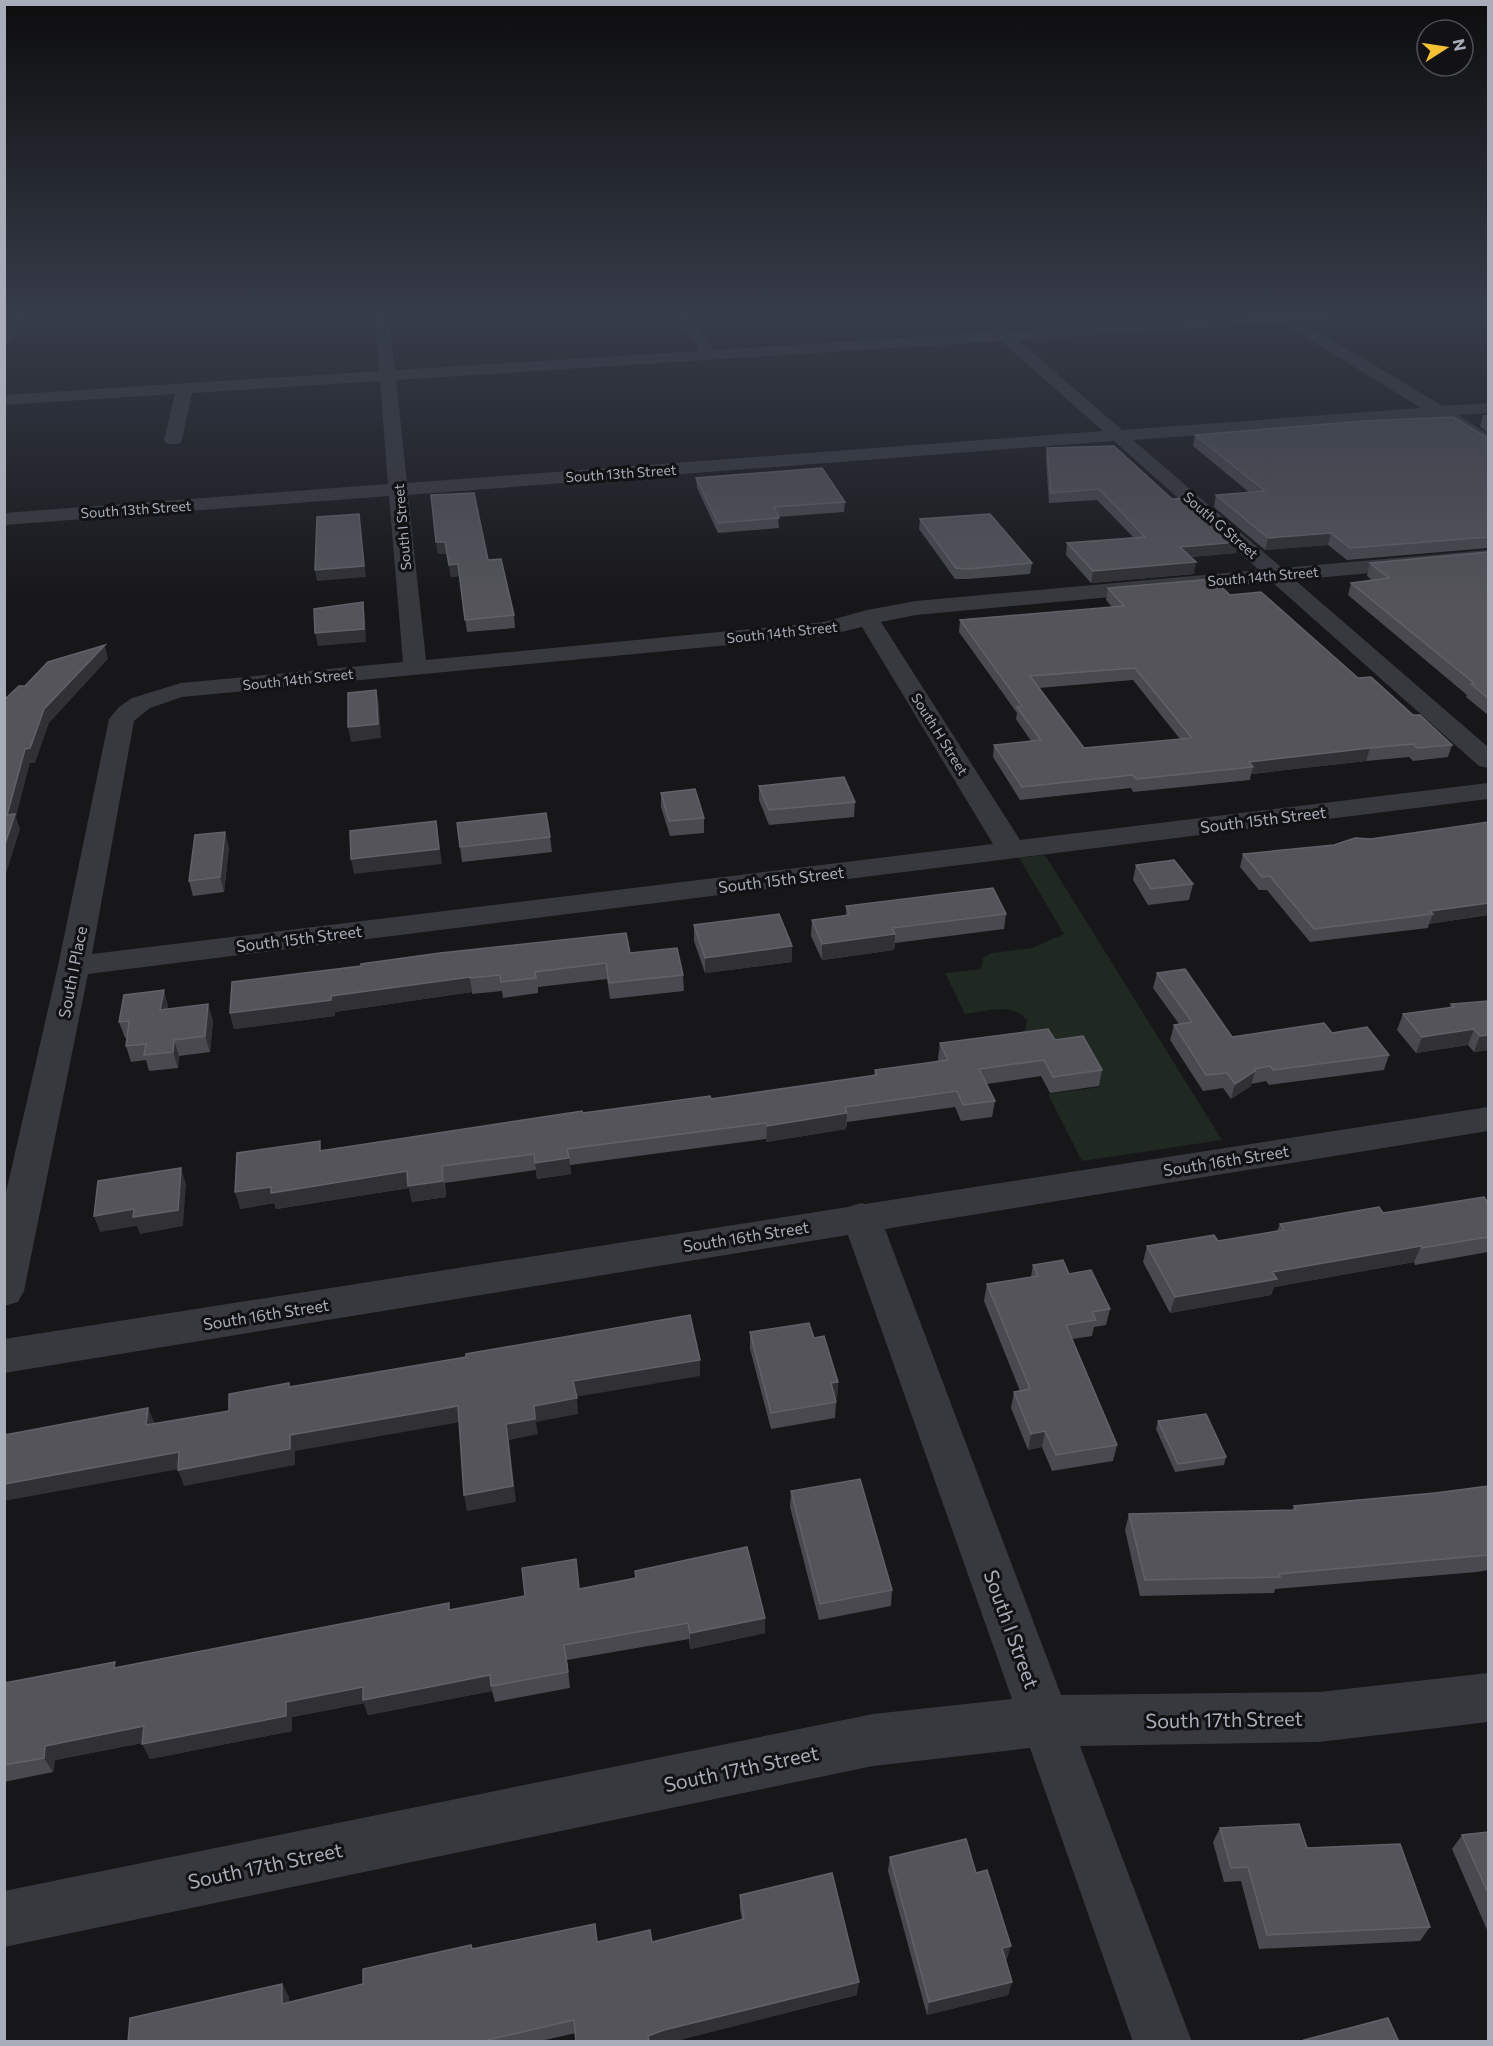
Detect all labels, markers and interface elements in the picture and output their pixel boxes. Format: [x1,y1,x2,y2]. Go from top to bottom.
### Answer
north arrow [1415,18,1475,78]
text: N [1450,37,1471,53]
street label: South 13th Street [565,461,677,485]
street label: South I Street [390,483,414,571]
street label: South G Street [1180,488,1262,562]
street label: South 13th Street [80,497,192,521]
street label: South 14th Street [1207,563,1319,589]
street label: South 14th Street [726,618,838,646]
street label: South 14th Street [242,665,354,693]
street label: South H Street [908,690,972,778]
street label: South 15th Street [1199,802,1327,836]
street label: South 15th Street [717,862,845,896]
street label: South 15th Street [235,921,363,955]
street label: South I Place [54,925,90,1019]
street label: South 16th Street [1162,1141,1291,1179]
street label: South 16th Street [682,1217,811,1255]
street label: South 16th Street [202,1295,331,1333]
street label: South I Street [979,1566,1045,1692]
street label: South 17th Street [1145,1706,1303,1732]
street label: South 17th Street [661,1740,821,1796]
street label: South 17th Street [185,1837,345,1893]

